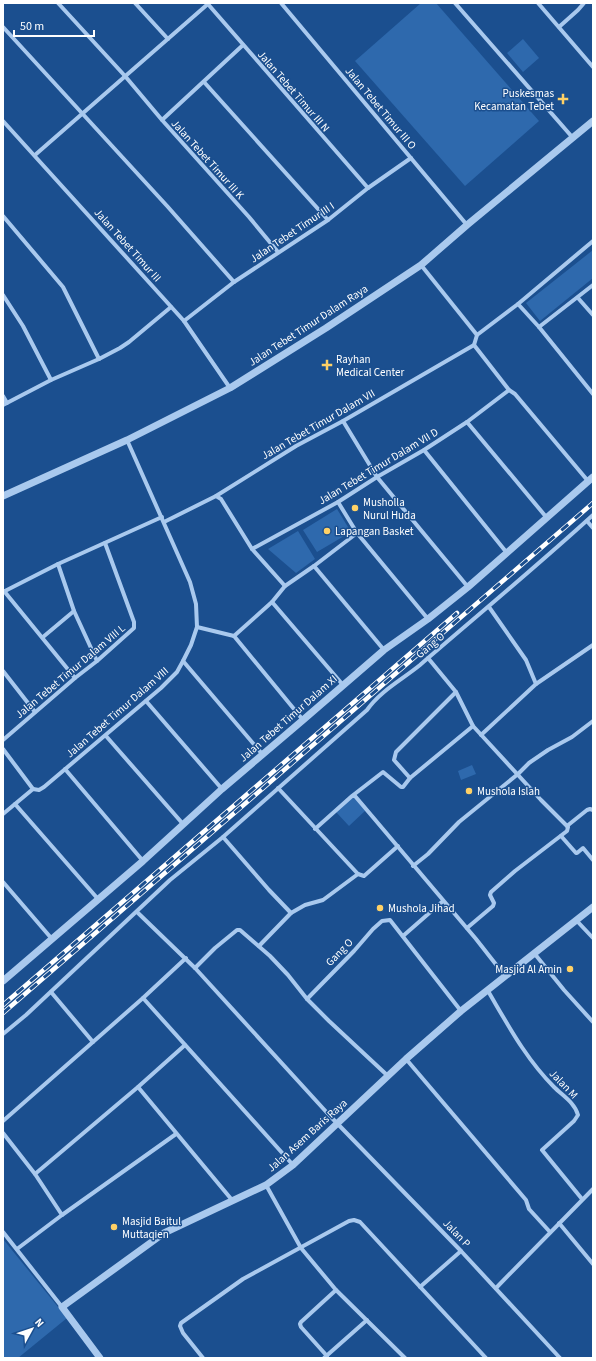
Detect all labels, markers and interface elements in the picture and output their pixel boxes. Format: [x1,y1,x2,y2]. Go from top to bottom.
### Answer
scale bar [14,12,94,38]
text: 50 m [20,18,44,35]
street label: Jalan Tebet Timur III N [254,48,333,135]
street label: Jalan Tebet Timur III O [342,64,420,153]
place label: Puskesmas Kecamatan Tebet [474,86,554,114]
marker: Puskesmas Kecamatan Tebet [557,93,569,105]
street label: Jalan Tebet Timur III K [168,116,248,203]
street label: Jalan Tebet Timur III I [247,199,337,266]
street label: Jalan Tebet Timur III [91,205,165,285]
street label: Jalan Tebet Timur Dalam Raya [246,281,371,370]
place label: Rayhan Medical Center [336,352,404,380]
marker: Rayhan Medical Center [321,359,333,371]
street label: Jalan Tebet Timur Dalam VII [259,386,378,463]
street label: Jalan Tebet Timur Dalam VII D [315,424,441,508]
place label: Musholla Nurul Huda [363,495,416,523]
marker: Musholla Nurul Huda [350,503,360,513]
place label: Lapangan Basket [335,524,414,539]
marker: Lapangan Basket [322,526,332,536]
street label: Jalan Tebet Timur Dalam VIII L [13,621,127,721]
street label: Gang O [413,629,448,662]
street label: Jalan Tebet Timur Dalam VIII [63,664,171,760]
street label: Jalan Tebet Timur Dalam XI [236,672,341,765]
place label: Mushola Islah [477,784,540,799]
marker: Mushola Islah [464,786,474,796]
place label: Mushola Jihad [388,901,455,916]
marker: Mushola Jihad [375,903,385,913]
street label: Gang O [322,935,356,970]
place label: Masjid Al Amin [495,962,562,977]
marker: Masjid Al Amin [565,964,575,974]
street label: Jalan M [546,1066,581,1102]
street label: Jalan Asem Baris Raya [264,1095,350,1175]
place label: Masjid Baitul Muttaqien [122,1214,181,1242]
street label: Jalan P [440,1216,474,1251]
marker: Masjid Baitul Muttaqien [109,1222,119,1232]
north arrow [12,1309,52,1349]
text: N [31,1315,47,1331]

